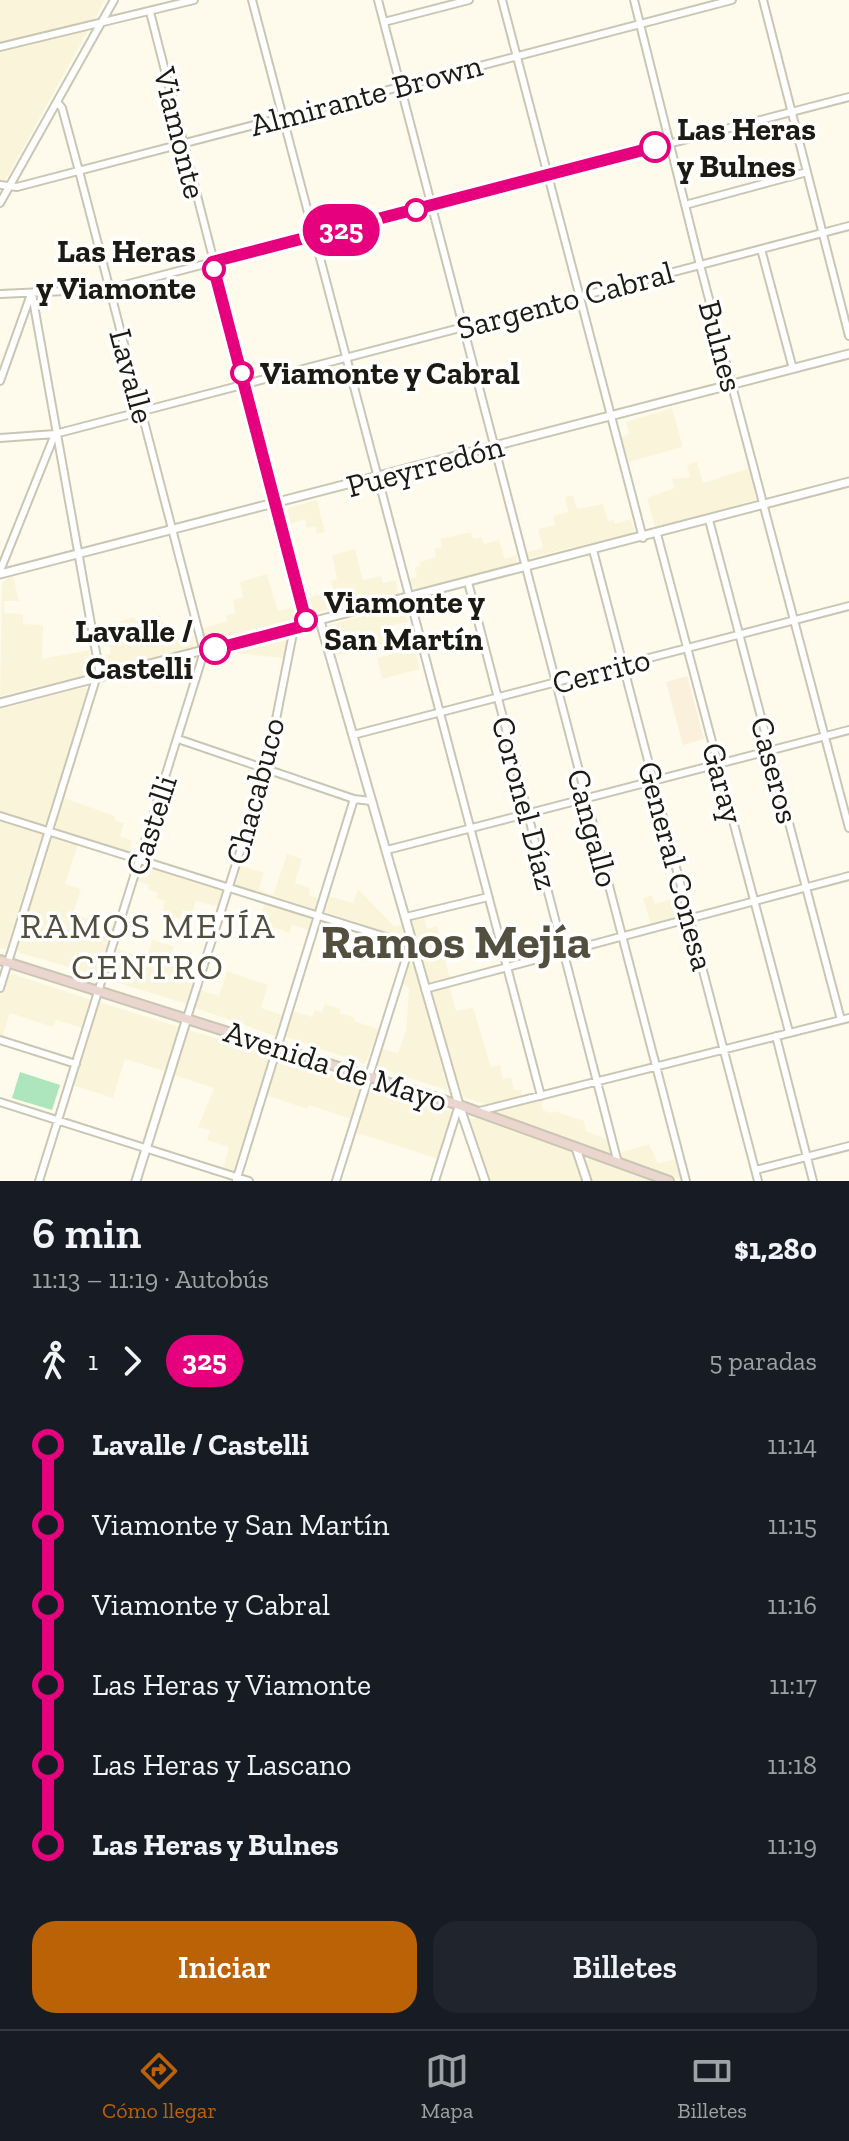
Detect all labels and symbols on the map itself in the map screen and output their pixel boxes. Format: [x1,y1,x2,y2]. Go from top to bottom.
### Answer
street label: Almirante Brown [246,46,487,144]
street label: Viamonte [145,63,215,203]
place label: Las Heras y Bulnes [677,110,816,185]
marker: Las Heras y Bulnes [640,132,670,162]
unlabelled marker [405,199,427,221]
line badge: 325 [295,204,387,256]
place label: Las Heras y Viamonte [36,232,196,307]
street label: Sargento Cabral [452,253,678,347]
marker: Las Heras y Viamonte [203,258,225,280]
street label: Bulnes [691,296,751,396]
street label: Lavalle [101,325,163,427]
place label: Viamonte y Cabral [260,354,520,392]
marker: Viamonte y Cabral [231,362,253,384]
street label: Pueyrredón [342,427,508,505]
place label: Viamonte y San Martín [324,583,485,658]
marker: Viamonte y San Martín [295,609,317,631]
place label: Lavalle / Castelli [75,612,193,687]
marker: Lavalle / Castelli [200,634,230,664]
street label: Cerrito [548,640,654,702]
street label: Coronel Díaz [484,712,566,894]
street label: Caseros [743,712,807,828]
street label: Chacabuco [217,713,293,869]
street label: Garay [694,738,752,828]
street label: General Conesa [630,757,722,975]
street label: Cangallo [559,765,627,891]
street label: Castelli [117,770,185,880]
district label: RAMOS MEJÍA CENTRO [20,904,276,988]
district label: Ramos Mejía [321,913,591,970]
street label: Avenida de Mayo [220,1012,452,1120]

